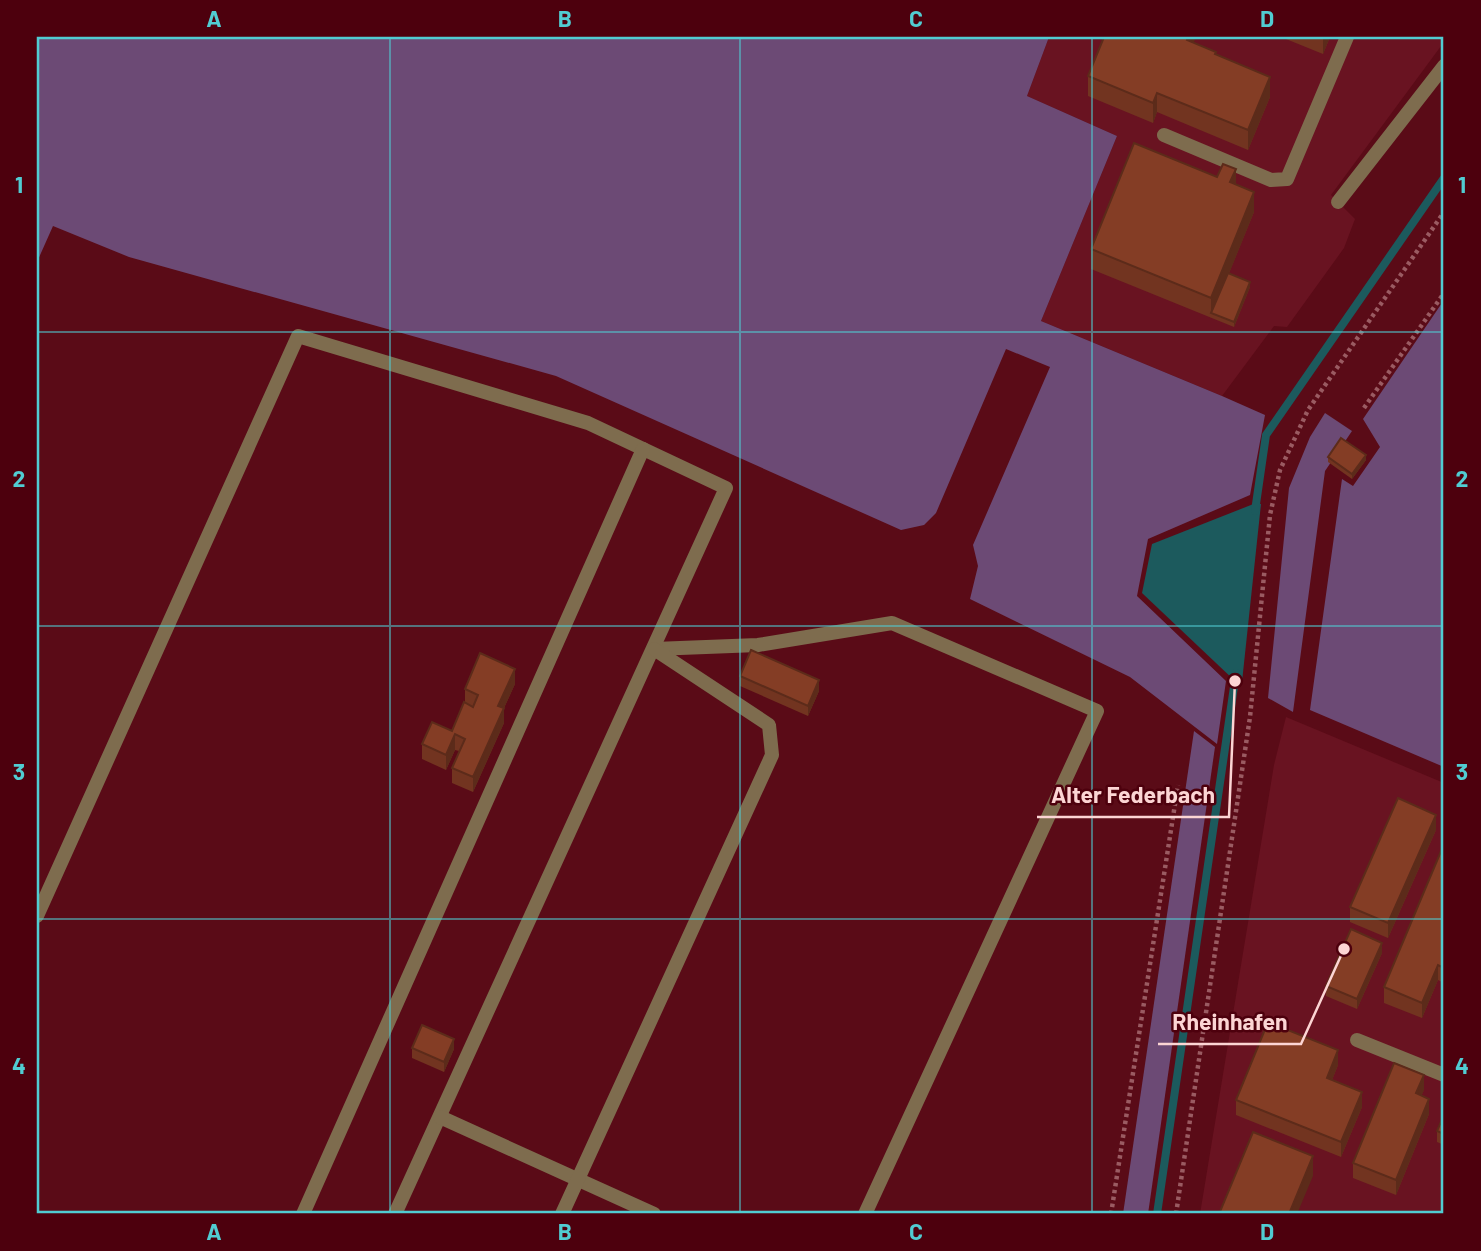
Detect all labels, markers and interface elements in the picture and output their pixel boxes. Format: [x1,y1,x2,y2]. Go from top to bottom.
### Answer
text: A [206,4,222,32]
text: B [558,4,572,32]
text: C [909,4,923,32]
text: D [1260,4,1274,32]
text: 1 [15,170,23,198]
text: 1 [1458,170,1466,198]
text: 2 [13,464,25,492]
text: 2 [1456,464,1468,492]
text: 3 [13,757,25,785]
text: 3 [1456,757,1468,785]
callout: Alter Federbach [1037,773,1229,817]
text: Alter Federbach [1051,780,1215,808]
callout: Rheinhafen [1158,1000,1301,1044]
text: Rheinhafen [1172,1007,1288,1035]
text: 4 [12,1051,26,1079]
text: 4 [1455,1051,1469,1079]
text: A [206,1217,222,1245]
text: B [558,1217,572,1245]
text: C [909,1217,923,1245]
text: D [1260,1217,1274,1245]

